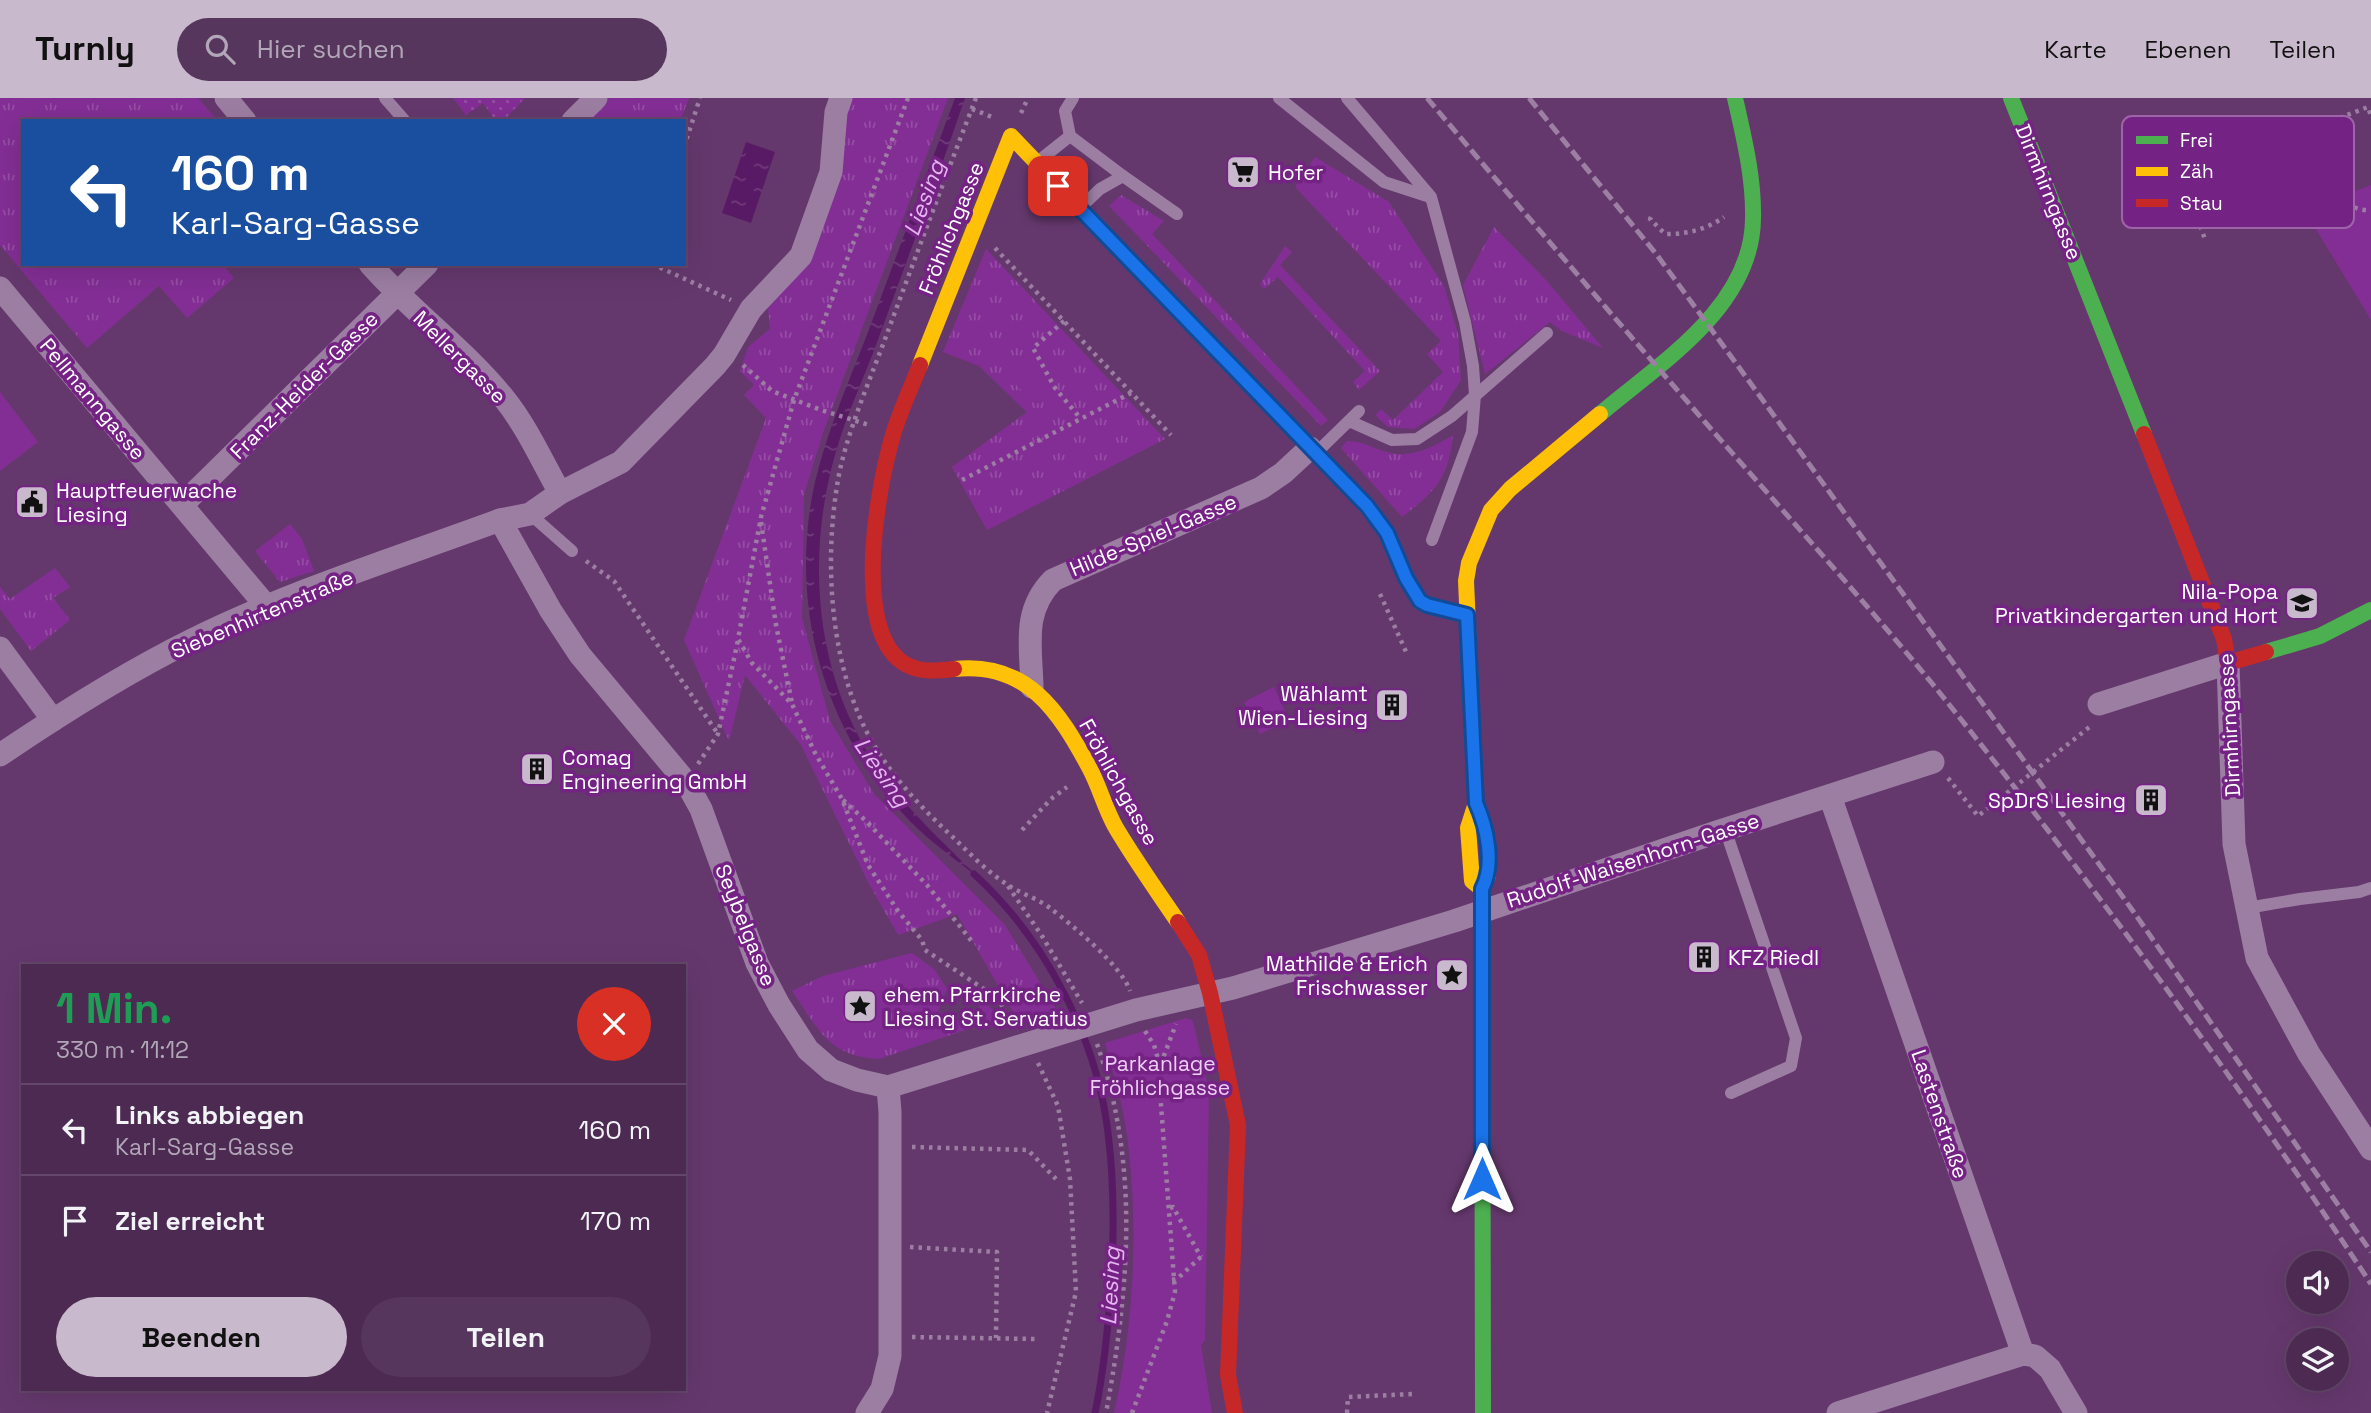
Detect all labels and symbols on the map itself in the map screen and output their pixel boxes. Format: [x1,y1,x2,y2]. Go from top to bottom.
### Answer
legend [2122,116,2354,228]
street label: Dirmhirngasse [2010,120,2088,264]
text: Frei [2180,128,2213,153]
supermarket icon: Hofer [1224,153,1262,191]
water label: Liesing [896,155,952,240]
pin [1028,156,1088,216]
street label: Fröhlichgasse [912,158,990,298]
place label: Hofer [1268,159,1324,186]
text: Zäh [2180,159,2214,184]
text: Stau [2180,191,2223,216]
street label: Franz-Heider-Gasse [224,305,384,465]
street label: Mellergasse [408,305,512,409]
street label: Pellmanngasse [34,333,152,465]
place label: Hauptfeuerwache Liesing [56,477,237,528]
public building icon: Hauptfeuerwache Liesing [13,483,51,521]
street label: Hilde-Spiel-Gasse [1065,488,1241,582]
street label: Siebenhirtenstraße [167,563,357,665]
place label: Nila-Popa Privatkindergarten und Hort [1995,578,2278,629]
school or university icon: Nila-Popa Privatkindergarten und Hort [2283,584,2321,622]
street label: Dirmhirngasse [2212,652,2246,798]
place label: Wählamt Wien-Liesing [1238,680,1368,731]
building icon: Wählamt Wien-Liesing [1373,686,1411,724]
street label: Fröhlichgasse [1073,714,1165,850]
water label: Liesing [847,731,917,814]
place label: Comag Engineering GmbH [562,744,747,795]
building icon: Comag Engineering GmbH [518,750,556,788]
building icon: SpDrS Liesing [2132,781,2170,819]
place label: SpDrS Liesing [1988,787,2126,814]
street label: Rudolf-Waisenhorn-Gasse [1503,806,1763,914]
street label: Seybelgasse [709,860,783,990]
building icon: KFZ Riedl [1685,938,1723,976]
place label: KFZ Riedl [1728,944,1819,971]
place label: Mathilde & Erich Frischwasser [1266,950,1428,1001]
place icon: Mathilde & Erich Frischwasser [1433,956,1471,994]
place label: ehem. Pfarrkirche Liesing St. Servatius [884,981,1088,1032]
place icon: ehem. Pfarrkirche Liesing St. Servatius [841,987,879,1025]
street label: Lastenstraße [1905,1046,1975,1182]
park label: Parkanlage Fröhlichgasse [1090,1050,1230,1101]
position arrow [1445,1142,1519,1216]
water label: Liesing [1093,1245,1127,1326]

